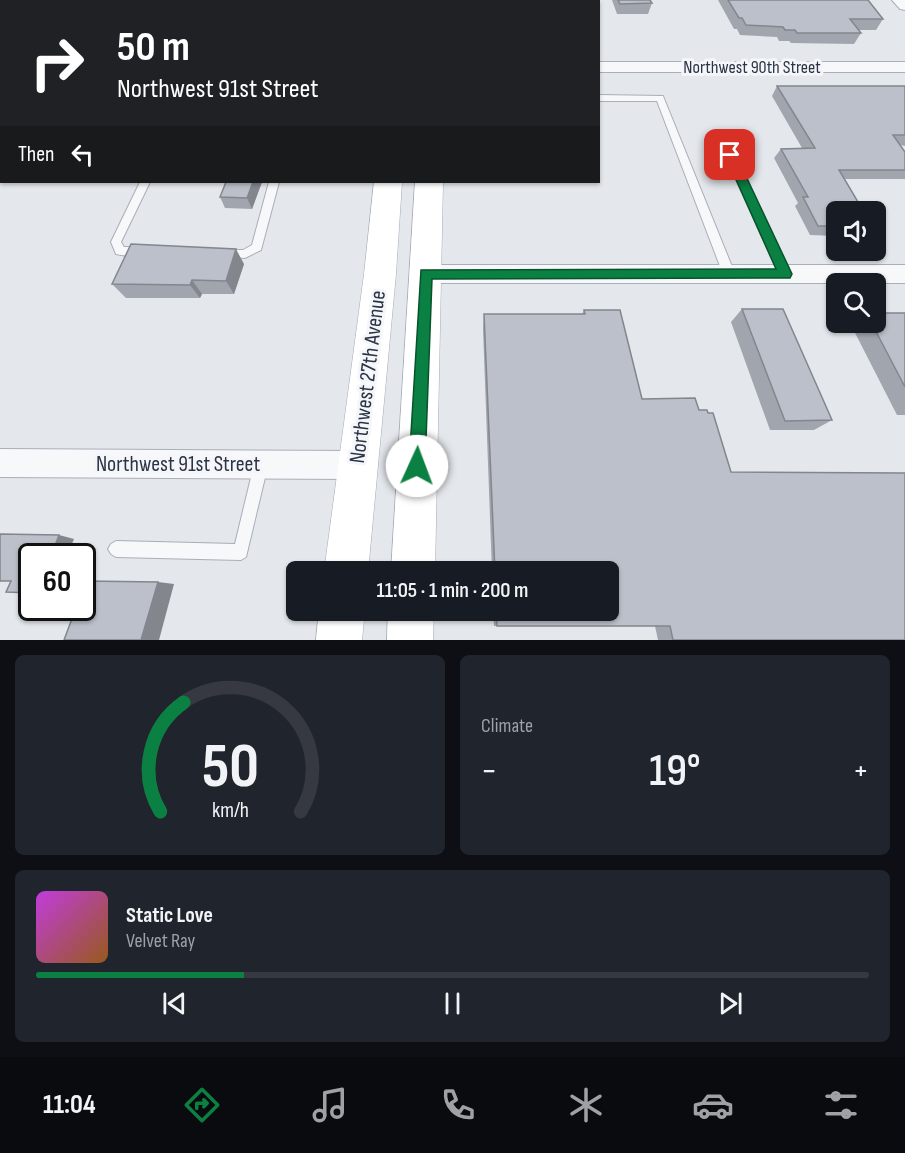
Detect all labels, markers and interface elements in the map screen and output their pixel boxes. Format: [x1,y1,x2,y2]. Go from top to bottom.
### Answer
text: 50 m [117,22,190,73]
icon: right [18,24,96,102]
street label: Northwest 90th Street [683,57,821,78]
text: Northwest 91st Street [117,73,319,105]
pin [704,129,755,180]
icon: left [66,138,99,171]
icon: arrive [713,138,746,171]
text: Then [18,141,54,168]
map controls [826,201,886,333]
button: sound [826,201,886,261]
button: search [826,273,886,333]
street label: Northwest 27th Avenue [344,289,392,465]
position arrow [385,434,449,498]
street label: Northwest 91st Street [96,451,260,478]
speed limit sign: 60 [18,543,96,621]
text: 11:05 · 1 min · 200 m [377,577,528,604]
text: Climate [481,714,533,738]
text: 50 [201,730,259,805]
text: 19° [649,744,701,799]
text: − [481,751,497,791]
text: + [853,751,869,791]
text: km/h [211,798,249,823]
text: Static Love [126,902,213,929]
text: Velvet Ray [126,929,195,953]
icon: previous [158,987,191,1020]
icon: pause [436,987,469,1020]
icon: next [714,987,747,1020]
icon: directions [181,1084,223,1126]
icon: music [309,1084,351,1126]
icon: phone [437,1084,479,1126]
icon: climate [565,1084,607,1126]
icon: car [692,1084,734,1126]
icon: filters [820,1084,862,1126]
text: 11:04 [43,1089,95,1121]

